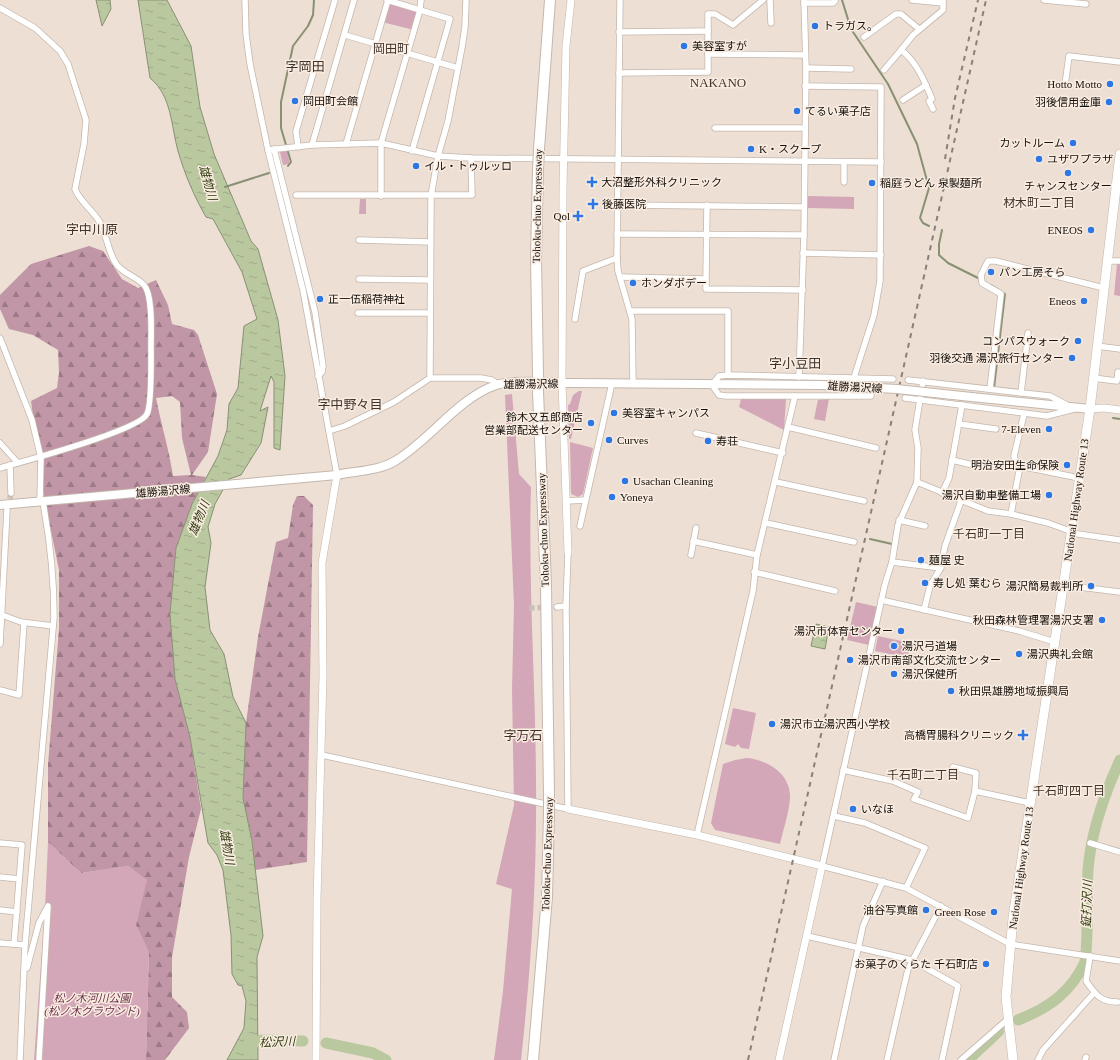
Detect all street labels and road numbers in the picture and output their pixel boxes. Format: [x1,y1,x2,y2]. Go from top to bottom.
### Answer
street label: Tohoku-chuo Expressway [530,148,544,263]
street label: 雄勝湯沢線 [503,378,559,390]
street label: 雄勝湯沢線 [827,380,883,394]
street label: National Highway Route 13 [1061,437,1091,562]
street label: Tohoku-chuo Expressway [535,472,551,587]
street label: 雄勝湯沢線 [135,483,191,499]
street label: Tohoku-chuo Expressway [539,796,555,911]
street label: National Highway Route 13 [1006,805,1036,930]

